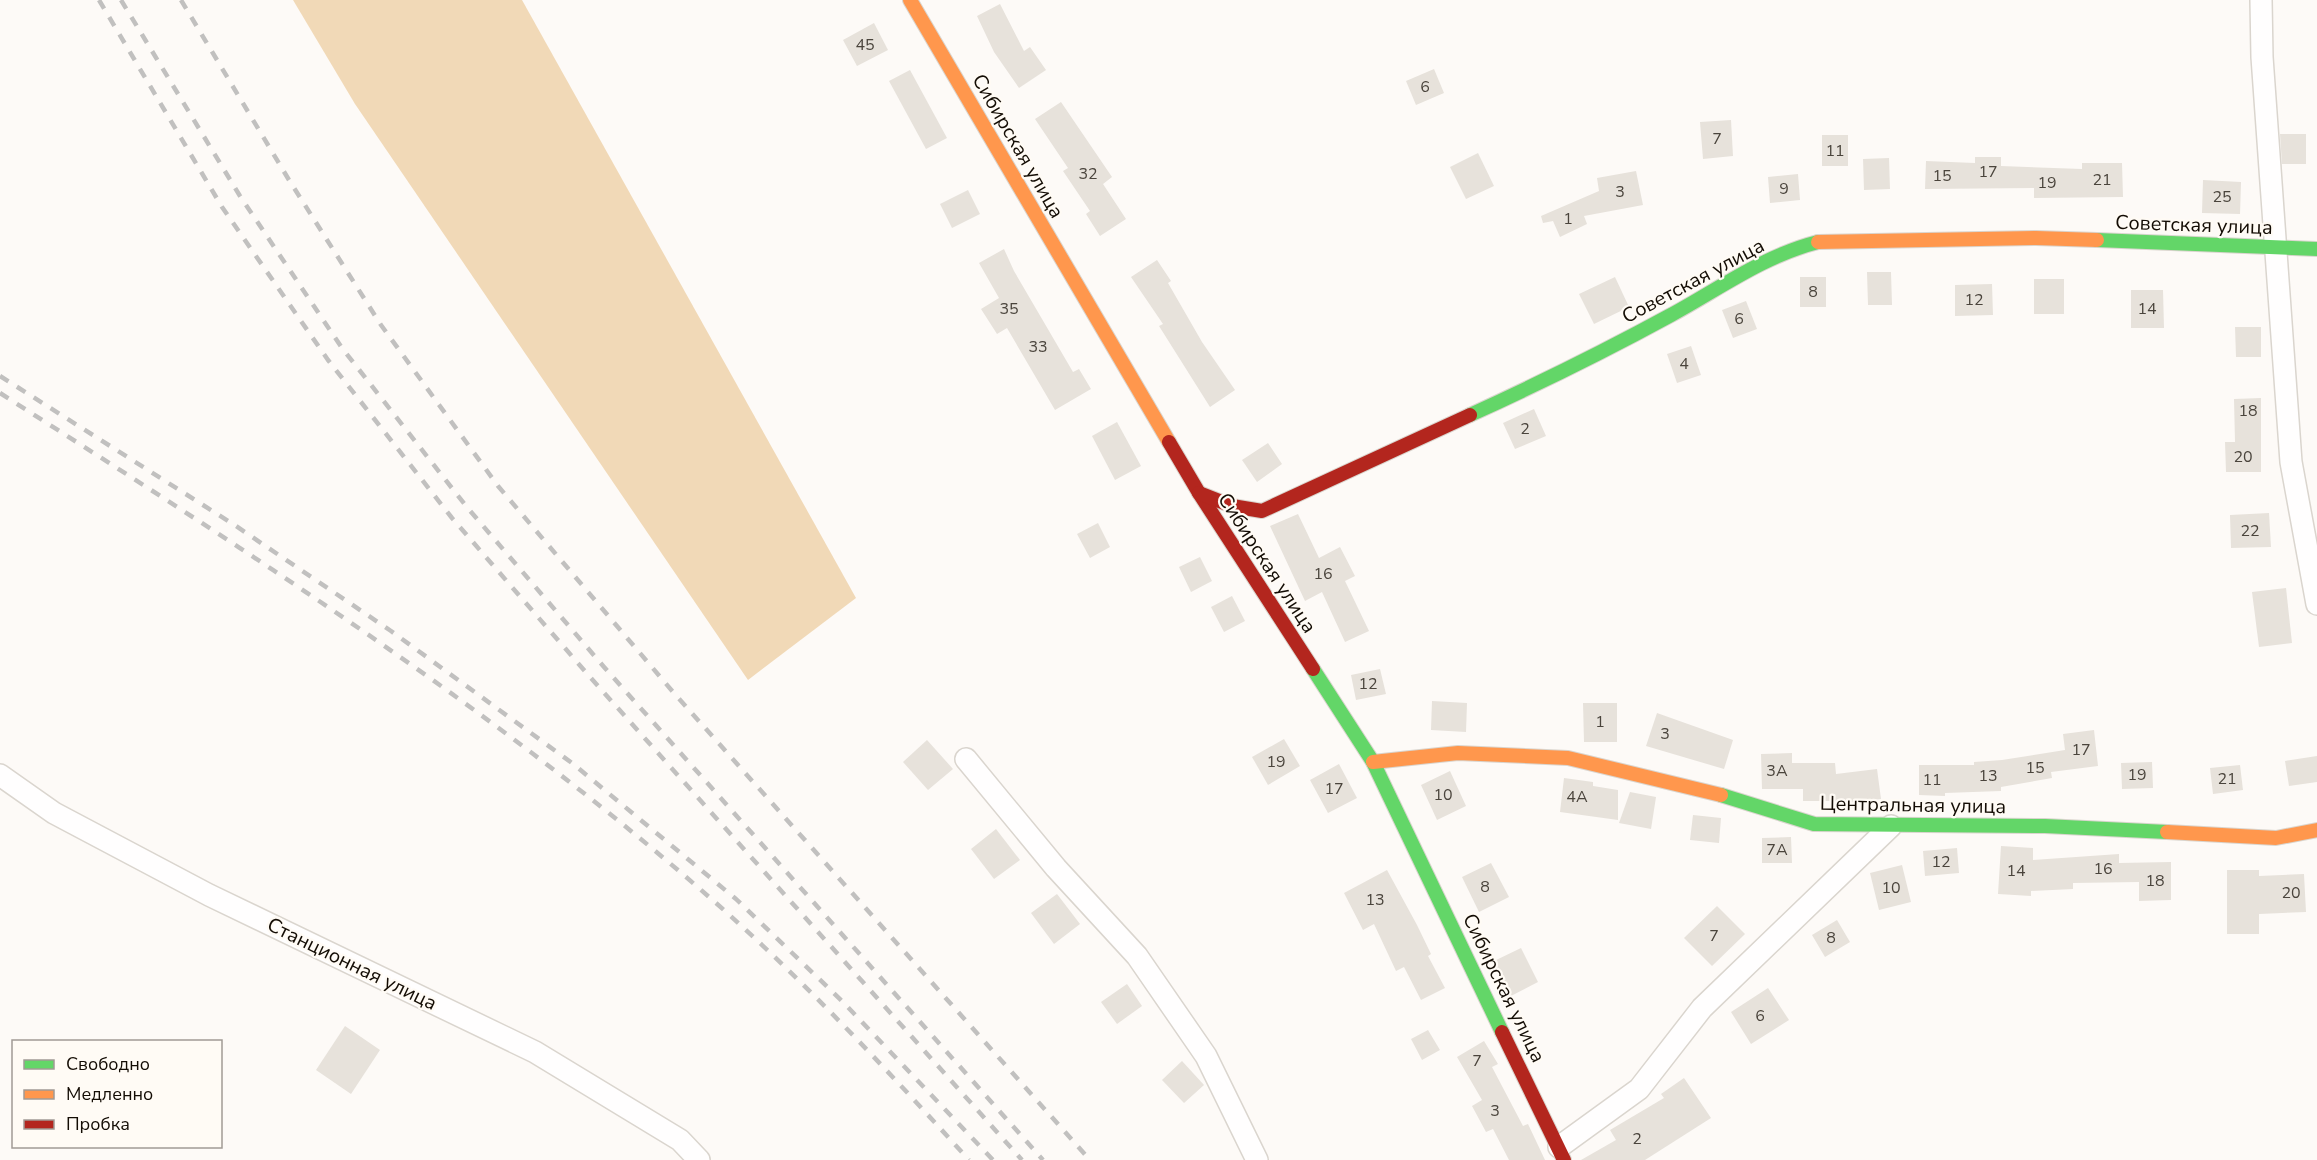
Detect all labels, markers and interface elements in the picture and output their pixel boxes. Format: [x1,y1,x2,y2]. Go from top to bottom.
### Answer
house number: 45 [855,34,875,56]
street label: Сибирская улица [966,69,1070,223]
house number: 6 [1420,76,1430,98]
house number: 7 [1712,128,1722,150]
house number: 11 [1825,140,1845,162]
house number: 17 [1978,161,1998,183]
house number: 32 [1078,163,1098,185]
house number: 15 [1932,165,1952,187]
house number: 21 [2092,169,2112,191]
house number: 19 [2037,172,2057,194]
house number: 9 [1779,178,1789,200]
house number: 3 [1615,181,1625,203]
house number: 25 [2212,186,2232,208]
house number: 1 [1563,208,1573,230]
street label: Советская улица [2115,209,2273,241]
street label: Советская улица [1617,232,1769,330]
house number: 8 [1808,281,1818,303]
house number: 12 [1964,289,1984,311]
house number: 35 [999,298,1019,320]
house number: 14 [2137,298,2157,320]
house number: 6 [1734,308,1744,330]
house number: 33 [1028,336,1048,358]
house number: 4 [1679,353,1689,375]
house number: 18 [2238,400,2258,422]
house number: 2 [1520,418,1530,440]
house number: 20 [2233,446,2253,468]
street label: Сибирская улица [1211,488,1323,638]
house number: 22 [2240,520,2260,542]
house number: 16 [1313,563,1333,585]
house number: 12 [1358,673,1378,695]
house number: 1 [1595,711,1605,733]
house number: 3 [1660,723,1670,745]
house number: 17 [2071,739,2091,761]
house number: 19 [1266,751,1286,773]
house number: 15 [2025,757,2045,779]
house number: 3А [1766,760,1788,782]
house number: 19 [2127,764,2147,786]
house number: 13 [1978,765,1998,787]
house number: 21 [2217,768,2237,790]
house number: 11 [1922,769,1942,791]
house number: 17 [1324,778,1344,800]
house number: 10 [1433,784,1453,806]
house number: 4А [1566,786,1588,808]
street label: Центральная улица [1820,790,2006,820]
house number: 7А [1766,839,1788,861]
house number: 12 [1931,851,1951,873]
house number: 16 [2093,858,2113,880]
house number: 14 [2006,860,2026,882]
house number: 18 [2145,870,2165,892]
house number: 8 [1480,876,1490,898]
house number: 10 [1881,877,1901,899]
house number: 20 [2281,882,2301,904]
house number: 13 [1365,889,1385,911]
street label: Сибирская улица [1456,909,1552,1067]
street label: Станционная улица [263,911,441,1017]
house number: 7 [1709,925,1719,947]
house number: 8 [1826,927,1836,949]
house number: 6 [1755,1005,1765,1027]
legend [12,1040,222,1148]
house number: 7 [1472,1050,1482,1072]
text: Свободно [66,1052,150,1076]
text: Медленно [66,1082,153,1106]
house number: 3 [1490,1100,1500,1122]
text: Пробка [66,1112,130,1136]
house number: 2 [1632,1128,1642,1150]

